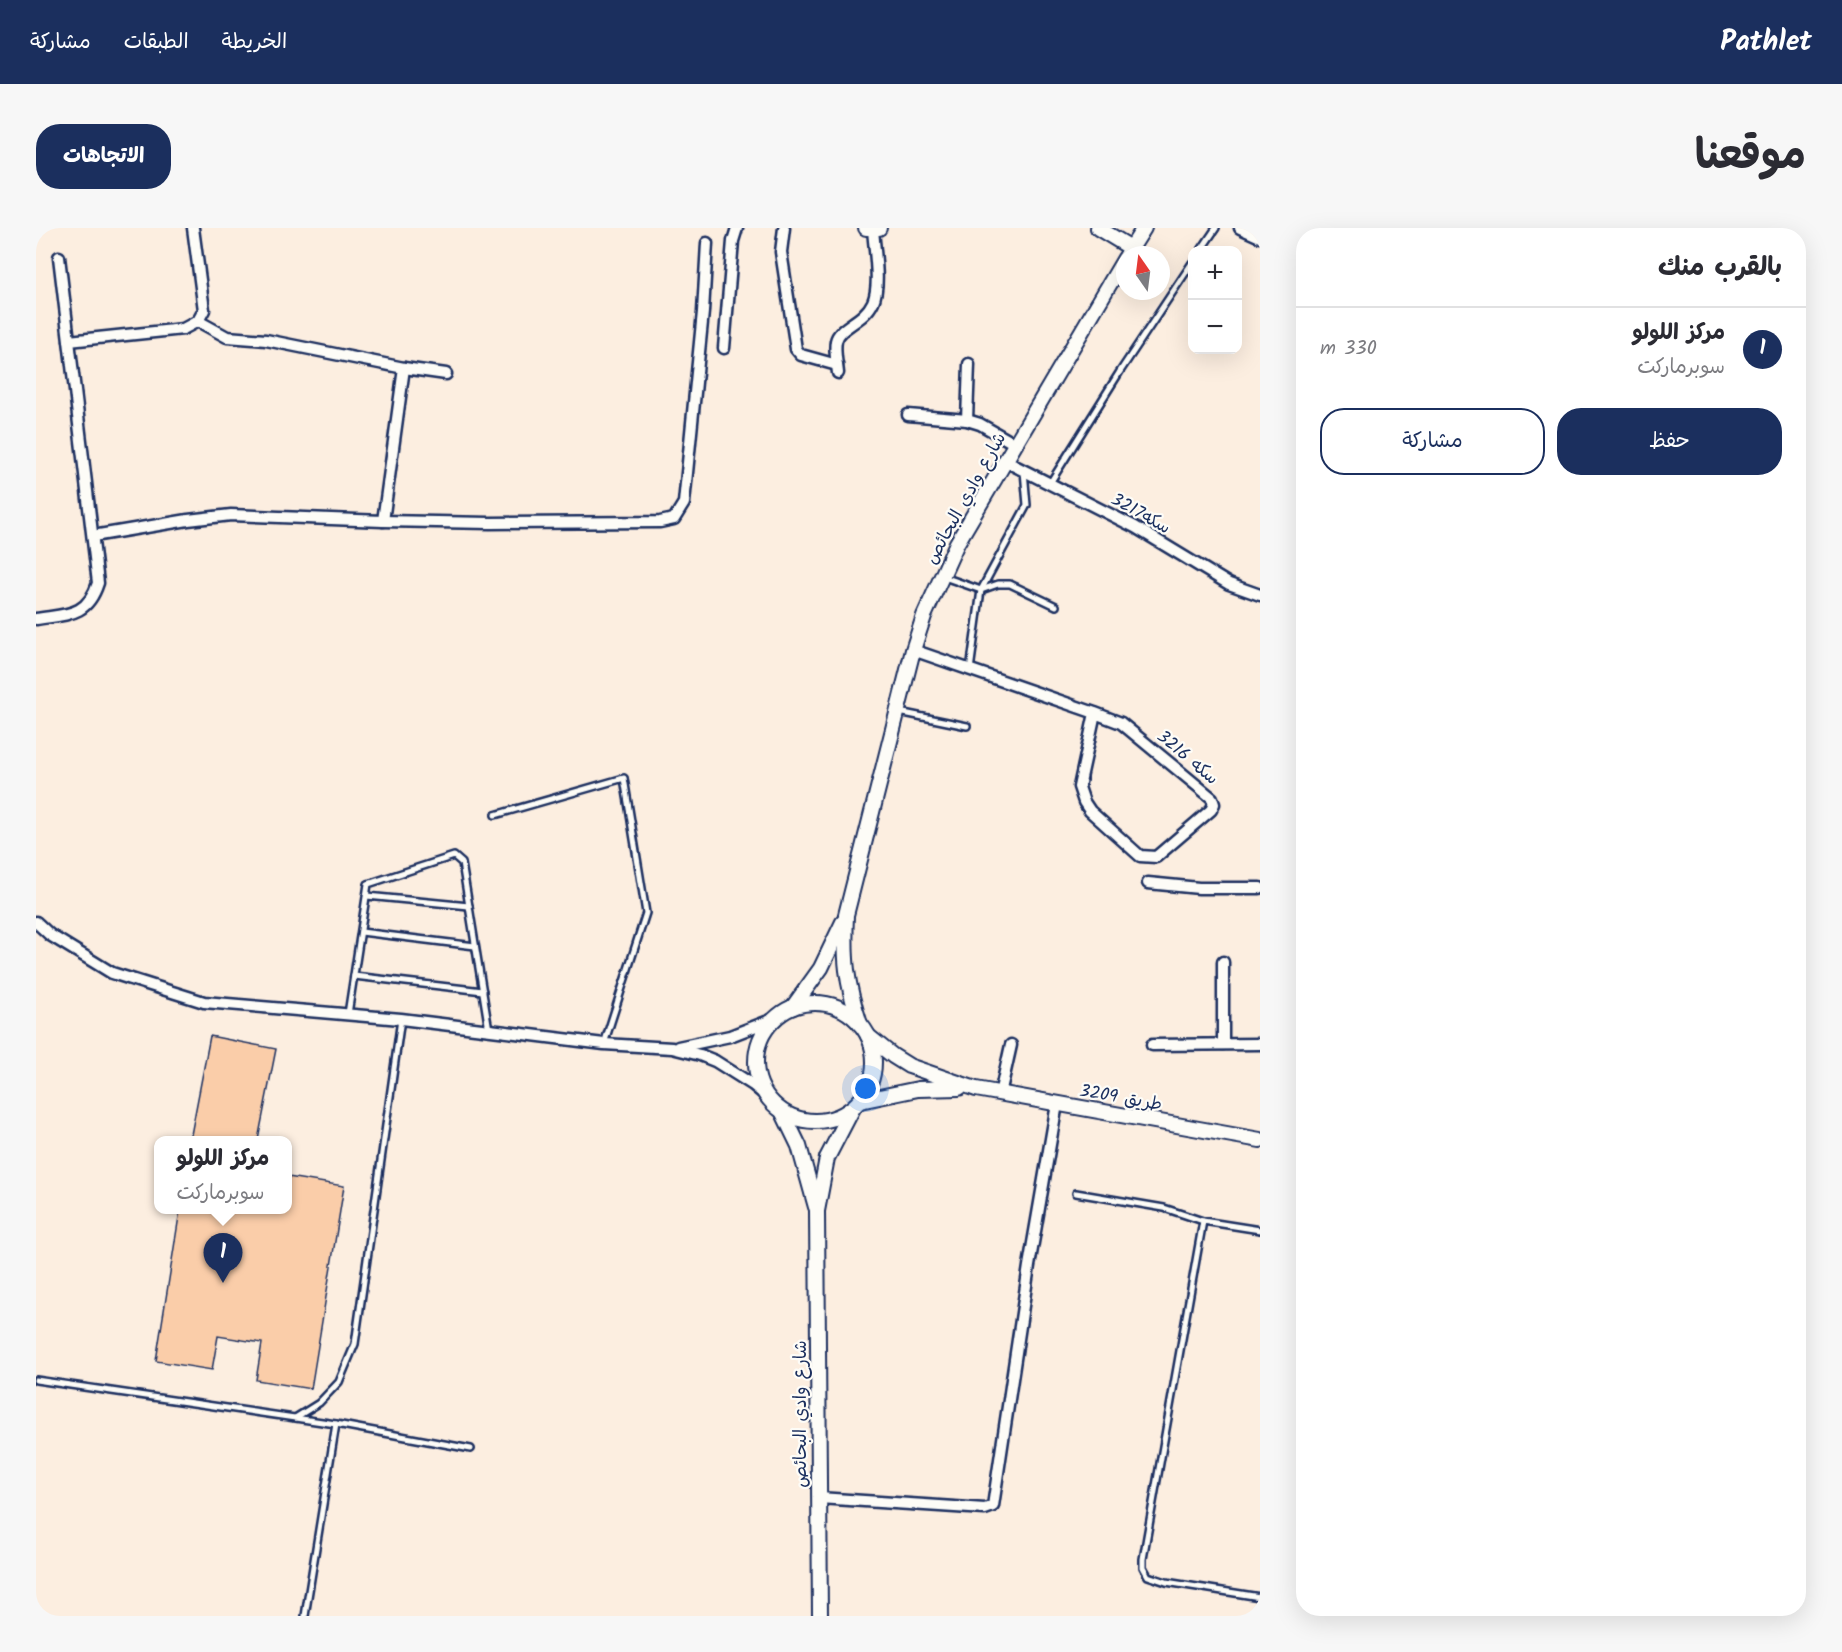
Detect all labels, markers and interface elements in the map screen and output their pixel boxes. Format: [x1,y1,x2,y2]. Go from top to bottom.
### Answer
text: Pathlet [1720,20,1812,65]
text: مشاركة [30,26,91,59]
text: الطبقات [124,26,189,59]
text: الخريطة [222,26,287,59]
text: موقعنا [1695,123,1806,190]
button: الاتجاهات [36,124,171,189]
north arrow [1116,246,1170,300]
map controls [1188,246,1242,354]
button: + [1188,246,1242,300]
text: بالقرب منك [1658,247,1782,289]
button: − [1188,300,1242,354]
text: مركز اللولو [1632,316,1725,351]
text: 330 m [1320,333,1377,365]
text: 1 [1759,333,1766,365]
text: سوبرماركت [1637,352,1725,384]
button: مشاركة [1320,408,1545,475]
button: حفظ [1557,408,1782,475]
street label: شارع وادي البحائص [918,427,1015,570]
street label: سكه3217 [1105,486,1176,543]
street label: سكه 3216 [1150,723,1225,793]
your location [851,1074,880,1103]
street label: طريق 3209 [1077,1077,1164,1120]
popup [154,1136,292,1214]
text: مركز اللولو [177,1142,269,1177]
text: سوبرماركت [177,1178,264,1210]
pin: 1 [204,1234,243,1283]
street label: شارع وادي البحائص [787,1340,816,1488]

